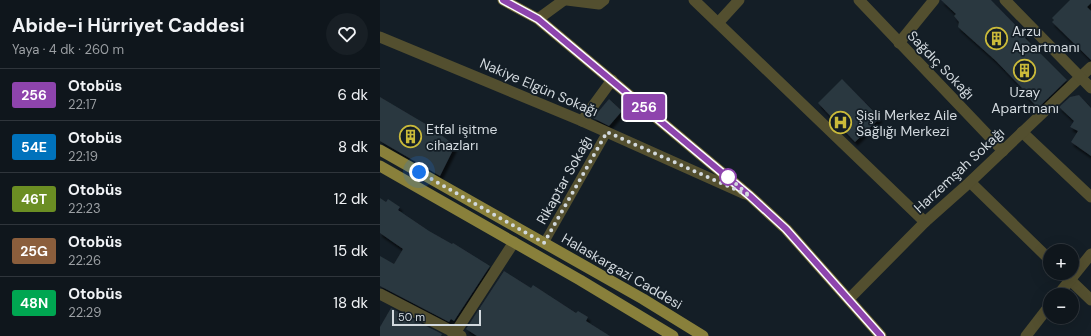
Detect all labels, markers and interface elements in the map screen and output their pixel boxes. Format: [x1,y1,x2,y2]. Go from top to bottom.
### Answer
text: Abide-i Hürriyet Caddesi [12,13,245,38]
button: heart [326,13,368,55]
place label: Arzu Apartmanı [1012,22,1080,56]
building icon: Arzu Apartmanı [983,26,1009,52]
street label: Sağdıç Sokağı [904,27,978,103]
text: Yaya · 4 dk · 260 m [12,41,124,58]
street label: Nakiye Elgün Sokağı [477,54,601,120]
building icon: Uzay Apartmanı [1012,57,1038,83]
text: Otobüs [68,76,122,96]
place label: Uzay Apartmanı [991,83,1059,117]
text: 6 dk [338,85,368,105]
text: 256 [21,86,47,104]
line badge: 256 [621,94,667,120]
text: 22:17 [68,96,97,113]
text: 256 [631,98,657,116]
place label: Şişli Merkez Aile Sağlığı Merkezi [856,106,957,140]
hospital icon: Şişli Merkez Aile Sağlığı Merkezi [828,110,854,136]
place label: Etfal işitme cihazları [426,120,498,154]
street label: Harzemşah Sokağı [910,123,1008,217]
building icon: Etfal işitme cihazları [397,124,423,150]
text: Otobüs [68,128,122,148]
street label: Rikaptar Sokağı [532,133,596,227]
text: 8 dk [338,137,368,157]
text: 54E [21,138,47,156]
text: 22:19 [68,148,98,165]
your location [409,162,429,182]
unlabelled marker [719,168,737,186]
text: Otobüs [68,180,122,200]
text: 12 dk [334,189,368,209]
text: 46T [21,190,47,208]
text: 22:23 [68,200,101,217]
street label: Halaskargazi Caddesi [558,229,686,313]
text: Otobüs [68,232,122,252]
text: 15 dk [333,241,368,261]
text: 25G [20,242,48,260]
map controls [1043,244,1079,324]
button: + [1043,244,1079,280]
text: 22:26 [68,252,101,269]
text: Otobüs [68,284,122,304]
button: − [1043,288,1079,324]
text: 18 dk [333,293,368,313]
text: 48N [20,294,48,312]
text: 22:29 [68,304,101,321]
scale bar [392,308,481,327]
text: 50 m [398,310,425,324]

